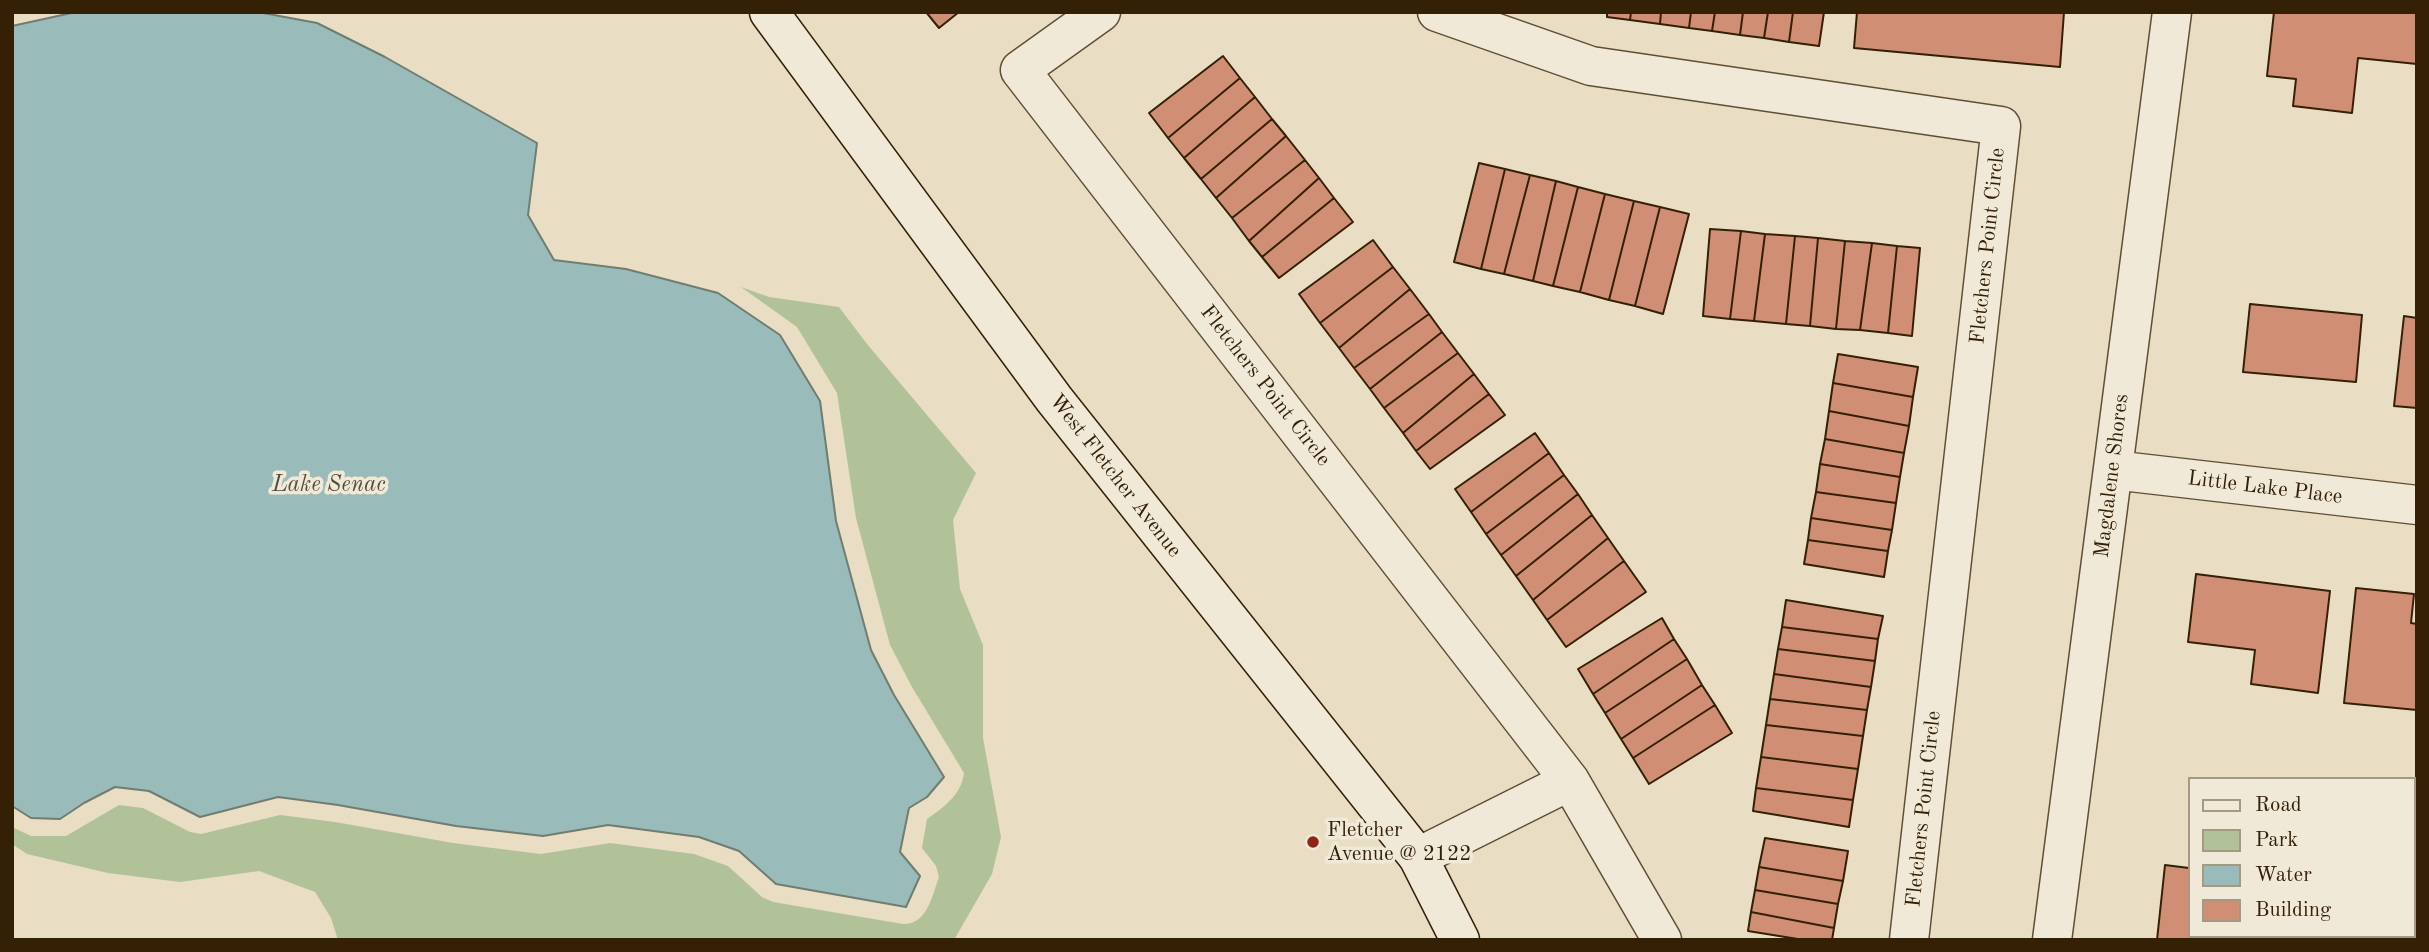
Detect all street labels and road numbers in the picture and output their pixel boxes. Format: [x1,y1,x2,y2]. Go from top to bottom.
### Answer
street label: Fletchers Point Circle [1965,147,2011,345]
street label: Fletchers Point Circle [1194,300,1336,472]
street label: West Fletcher Avenue [1043,389,1187,563]
street label: Magdalene Shores [2089,393,2135,559]
street label: Little Lake Place [2186,466,2344,510]
street label: Fletchers Point Circle [1901,710,1947,908]

